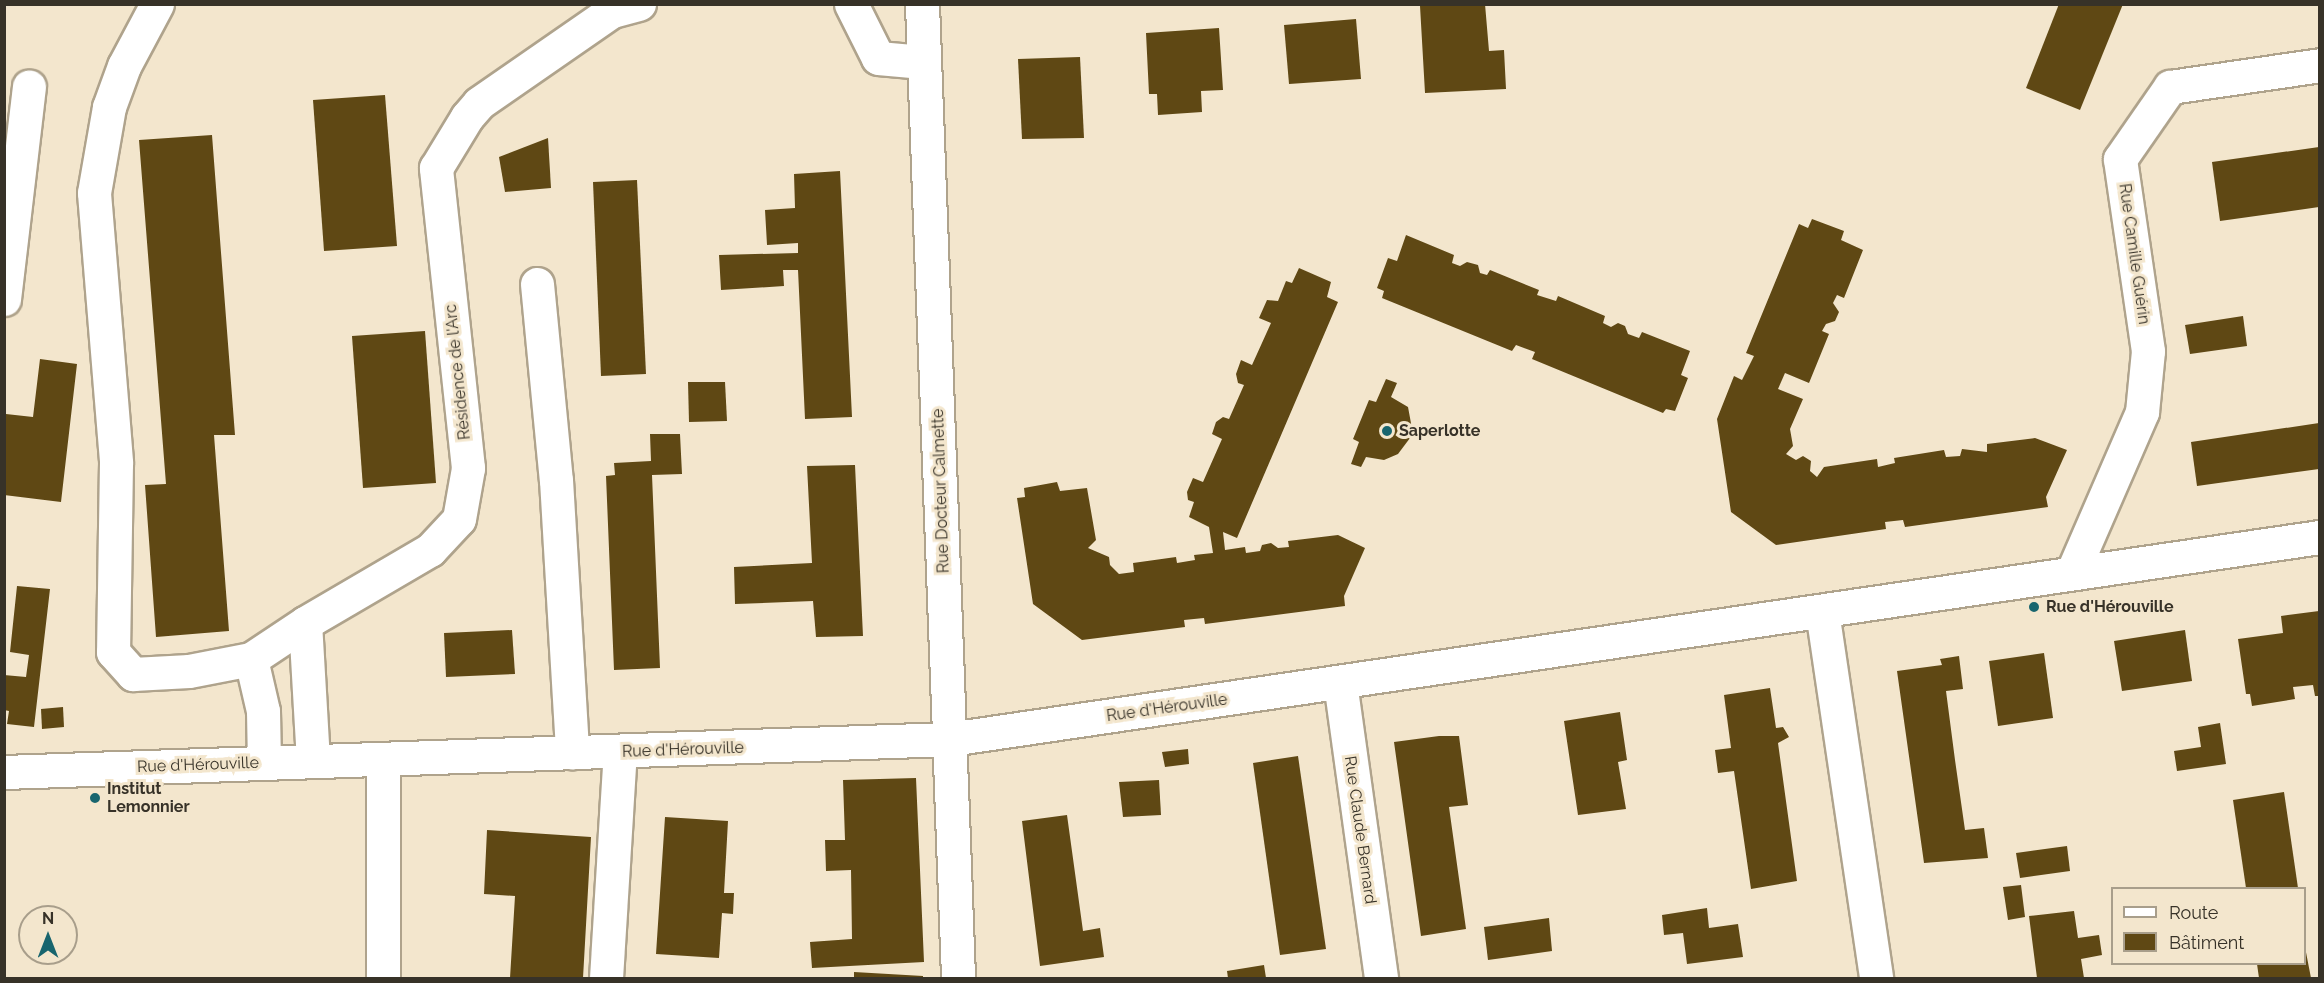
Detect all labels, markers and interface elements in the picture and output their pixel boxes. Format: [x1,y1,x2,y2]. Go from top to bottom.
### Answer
street label: Rue Camille Guérin [2115,182,2153,326]
street label: Résidence de l'Arc [441,303,475,441]
street label: Rue Docteur Calmette [929,408,953,574]
place label: Saperlotte [1399,421,1480,441]
marker: Saperlotte [1380,424,1394,438]
place label: Rue d'Hérouville [2046,597,2174,617]
marker: Rue d'Hérouville [2027,600,2041,614]
street label: Rue d'Hérouville [1105,690,1229,726]
street label: Rue d'Hérouville [622,738,744,762]
street label: Rue d'Hérouville [137,753,259,777]
street label: Rue Claude Bernard [1340,755,1380,905]
place label: Institut Lemonnier [107,779,190,817]
marker: Institut Lemonnier [88,791,102,805]
legend [2111,887,2306,965]
text: Route [2169,902,2218,923]
north arrow [18,905,78,965]
text: N [42,909,54,928]
text: Bâtiment [2169,932,2244,953]

